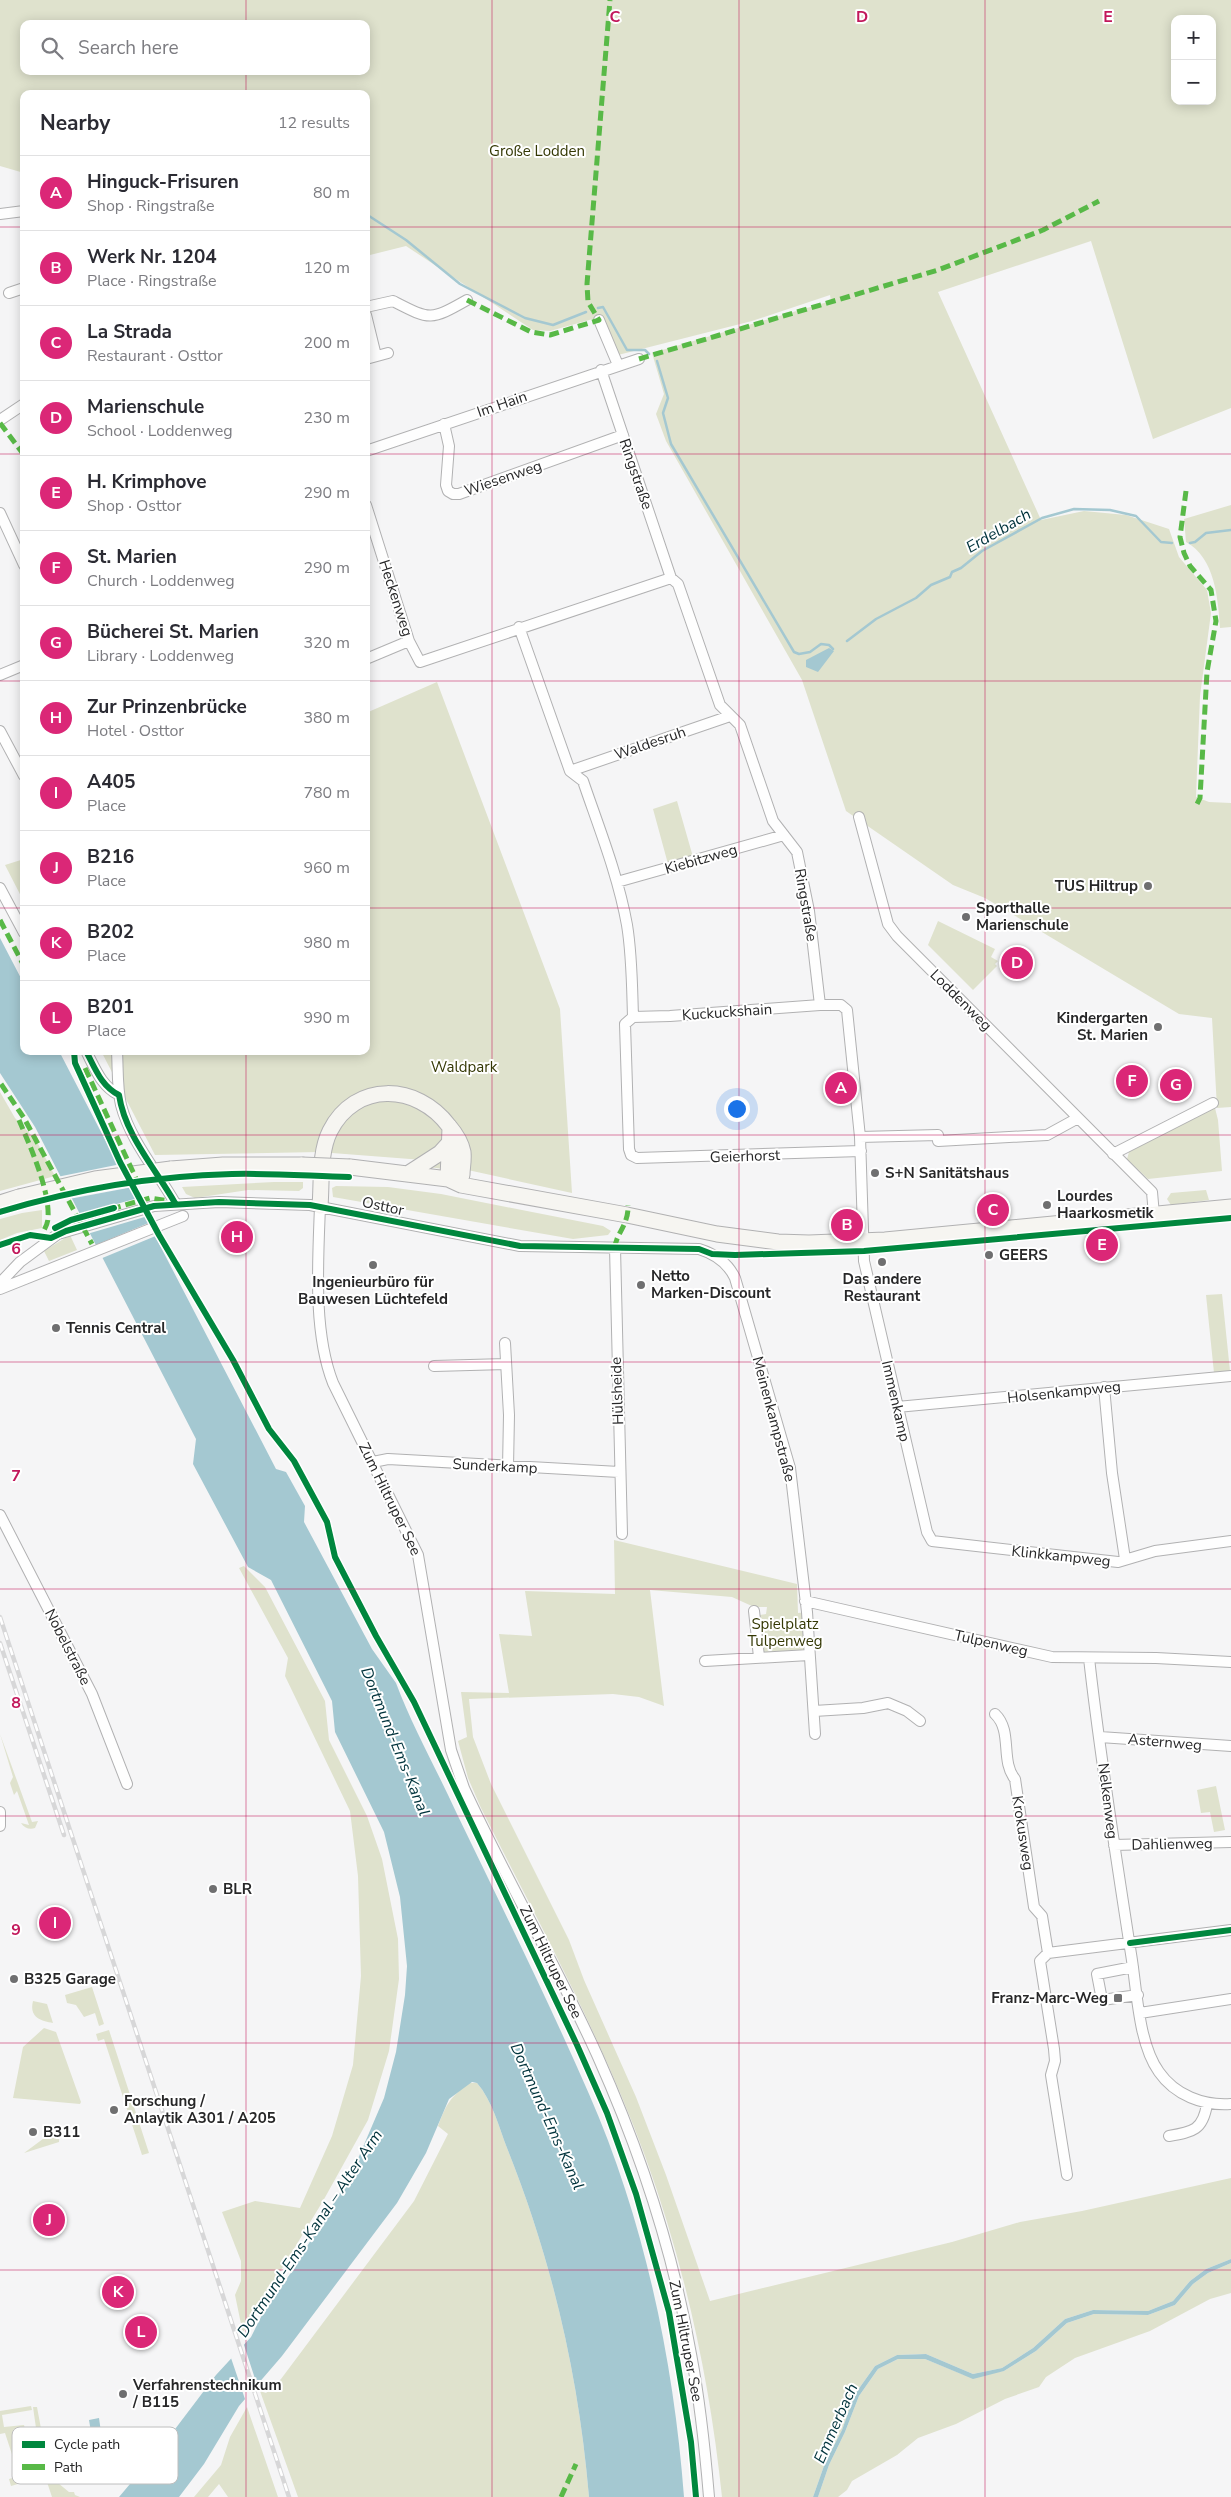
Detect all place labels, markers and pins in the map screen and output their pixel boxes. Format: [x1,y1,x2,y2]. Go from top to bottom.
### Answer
place label: TUS Hiltrup [1055,876,1138,896]
marker: TUS Hiltrup [1142,880,1154,892]
place label: Sporthalle Marienschule [976,898,1069,935]
marker: Sporthalle Marienschule [960,911,972,923]
pin: D [1001,944,1033,982]
place label: Kindergarten St. Marien [1056,1008,1148,1045]
marker: Kindergarten St. Marien [1152,1021,1164,1033]
pin: F [1116,1062,1148,1100]
pin: G [1160,1066,1192,1104]
pin: A [825,1069,857,1107]
place label: S+N Sanitätshaus [885,1163,1009,1183]
marker: S+N Sanitätshaus [869,1167,881,1179]
place label: Lourdes Haarkosmetik [1057,1186,1155,1223]
pin: C [977,1191,1009,1229]
marker: Lourdes Haarkosmetik [1041,1199,1053,1211]
pin: B [831,1206,863,1244]
pin: H [221,1218,253,1256]
pin: E [1086,1226,1118,1264]
place label: GEERS [999,1245,1048,1265]
marker: GEERS [983,1249,995,1261]
marker: Das andere Restaurant [876,1256,888,1268]
marker: Ingenieurbüro für Bauwesen Lüchtefeld [367,1259,379,1271]
place label: Netto Marken-Discount [651,1266,771,1303]
place label: Das andere Restaurant [842,1269,922,1306]
place label: Ingenieurbüro für Bauwesen Lüchtefeld [298,1272,448,1309]
marker: Netto Marken-Discount [635,1279,647,1291]
place label: Tennis Central [66,1318,166,1338]
marker: Tennis Central [50,1322,62,1334]
place label: BLR [223,1879,253,1899]
marker: BLR [207,1883,219,1895]
pin: I [39,1904,71,1942]
place label: B325 Garage [24,1969,116,1989]
marker: B325 Garage [8,1973,20,1985]
place label: Franz-Marc-Weg [991,1988,1108,2008]
marker: Franz-Marc-Weg [1112,1992,1124,2004]
place label: Forschung / Anlaytik A301 / A205 [124,2091,276,2128]
marker: Forschung / Anlaytik A301 / A205 [108,2104,120,2116]
place label: B311 [43,2122,80,2142]
marker: B311 [27,2126,39,2138]
pin: J [33,2201,65,2239]
pin: K [102,2273,134,2311]
pin: L [125,2313,157,2351]
place label: Verfahrenstechnikum / B115 [132,2375,282,2412]
marker: Verfahrenstechnikum / B115 [117,2388,129,2400]

